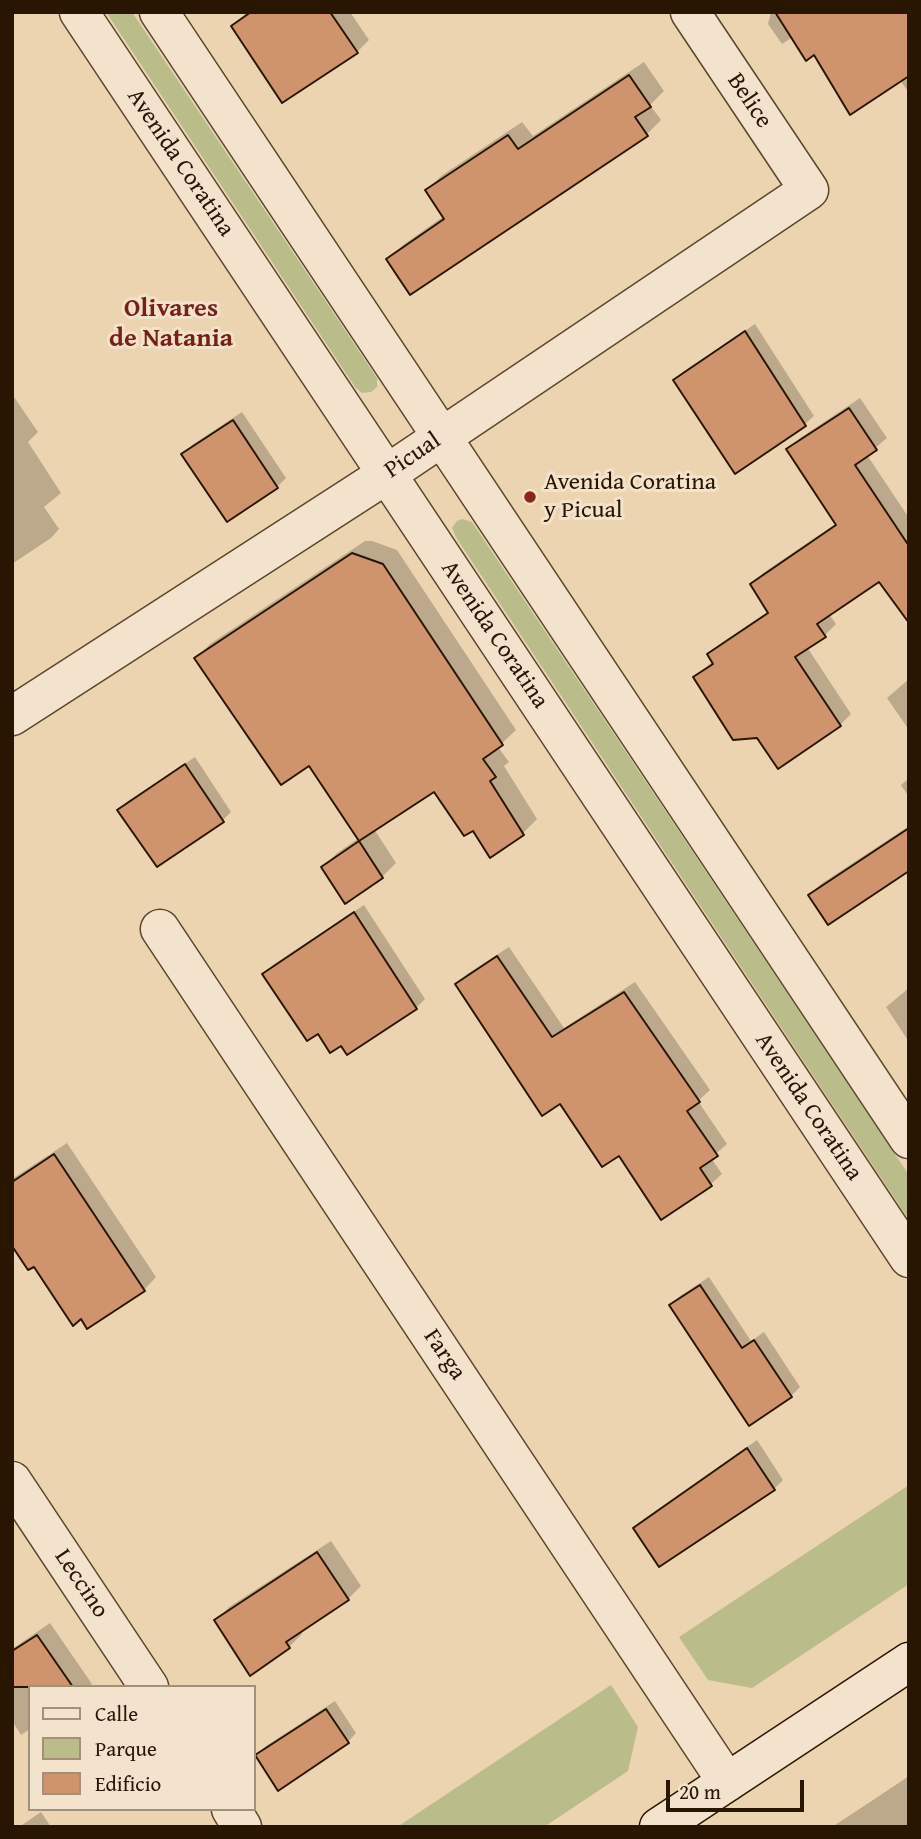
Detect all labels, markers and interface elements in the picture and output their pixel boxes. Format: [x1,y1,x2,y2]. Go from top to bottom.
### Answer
street label: Belice [720,68,778,134]
street label: Avenida Coratina [120,84,240,242]
district label: Olivares de Natania [109,293,233,354]
street label: Picual [380,427,446,485]
place label: Avenida Coratina y Picual [544,469,716,525]
marker: Avenida Coratina y Picual [522,489,538,505]
street label: Avenida Coratina [434,556,554,714]
street label: Avenida Coratina [748,1028,868,1186]
street label: Farga [417,1324,471,1386]
street label: Leccino [48,1544,114,1624]
legend [28,1685,256,1811]
text: Calle [95,1698,138,1729]
text: Parque [95,1733,157,1764]
scale bar [669,1766,807,1810]
text: Edificio [95,1768,161,1799]
text: 20 m [679,1776,721,1807]

